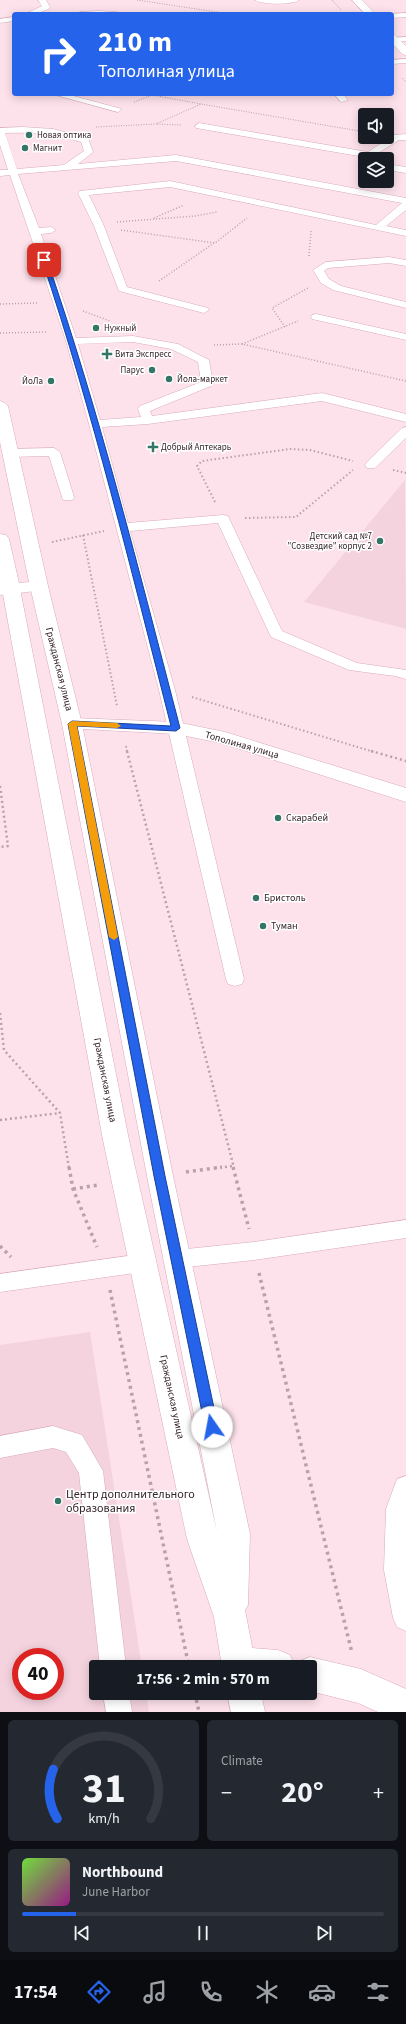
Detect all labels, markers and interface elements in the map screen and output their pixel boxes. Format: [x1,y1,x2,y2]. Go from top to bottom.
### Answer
text: 210 m [98,22,172,62]
icon: right [32,28,84,80]
text: Тополиная улица [98,59,235,84]
map controls [358,108,394,188]
button: sound [358,108,394,144]
place label: Новая оптика [37,129,91,142]
marker: Новая оптика [24,130,34,140]
place label: Магнит [33,142,62,155]
marker: Магнит [20,143,30,153]
button: layers [358,152,394,188]
pin [27,243,61,277]
icon: arrive [33,249,55,271]
place label: Нужный [104,322,136,335]
marker: Нужный [91,323,101,333]
place label: Вита Экспресс [115,348,172,361]
marker: Вита Экспресс [102,349,112,359]
place label: Парус [120,364,144,377]
marker: Парус [147,365,157,375]
place label: Йола-маркет [177,373,228,386]
marker: Йола-маркет [164,374,174,384]
place label: ЙоЛа [22,375,43,388]
marker: ЙоЛа [46,376,56,386]
place label: Добрый Аптекарь [161,441,232,454]
marker: Добрый Аптекарь [148,442,158,452]
place label: Детский сад №7 "Созвездие" корпус 2 [287,530,373,553]
marker: Детский сад №7 "Созвездие" корпус 2 [375,536,385,546]
street label: Гражданская улица [42,626,76,712]
street label: Тополиная улица [204,728,280,762]
place label: Скарабей [286,811,328,825]
marker: Скарабей [273,813,283,823]
place label: Бристоль [264,891,306,905]
marker: Бристоль [251,893,261,903]
place label: Туман [271,919,298,933]
marker: Туман [258,921,268,931]
street label: Гражданская улица [90,1037,120,1123]
street label: Гражданская улица [156,1354,188,1440]
position arrow [191,1406,233,1448]
place label: Центр дополнительного образования [66,1486,195,1517]
marker: Центр дополнительного образования [53,1496,63,1506]
speed limit sign: 40 [12,1648,64,1700]
text: 17:56 · 2 min · 570 m [136,1669,270,1690]
text: Climate [221,1752,263,1770]
text: 31 [82,1758,125,1818]
text: 20° [281,1771,324,1814]
text: − [221,1777,232,1809]
text: + [373,1777,384,1809]
text: km/h [88,1807,119,1828]
text: Northbound [82,1862,163,1883]
text: June Harbor [82,1883,150,1901]
icon: previous [71,1922,93,1944]
icon: pause [192,1922,214,1944]
icon: next [313,1922,335,1944]
icon: directions [85,1978,113,2006]
icon: music [141,1978,169,2006]
icon: phone [197,1978,225,2006]
icon: climate [253,1978,281,2006]
icon: car [308,1978,336,2006]
icon: filters [364,1978,392,2006]
text: 17:54 [14,1980,57,2005]

